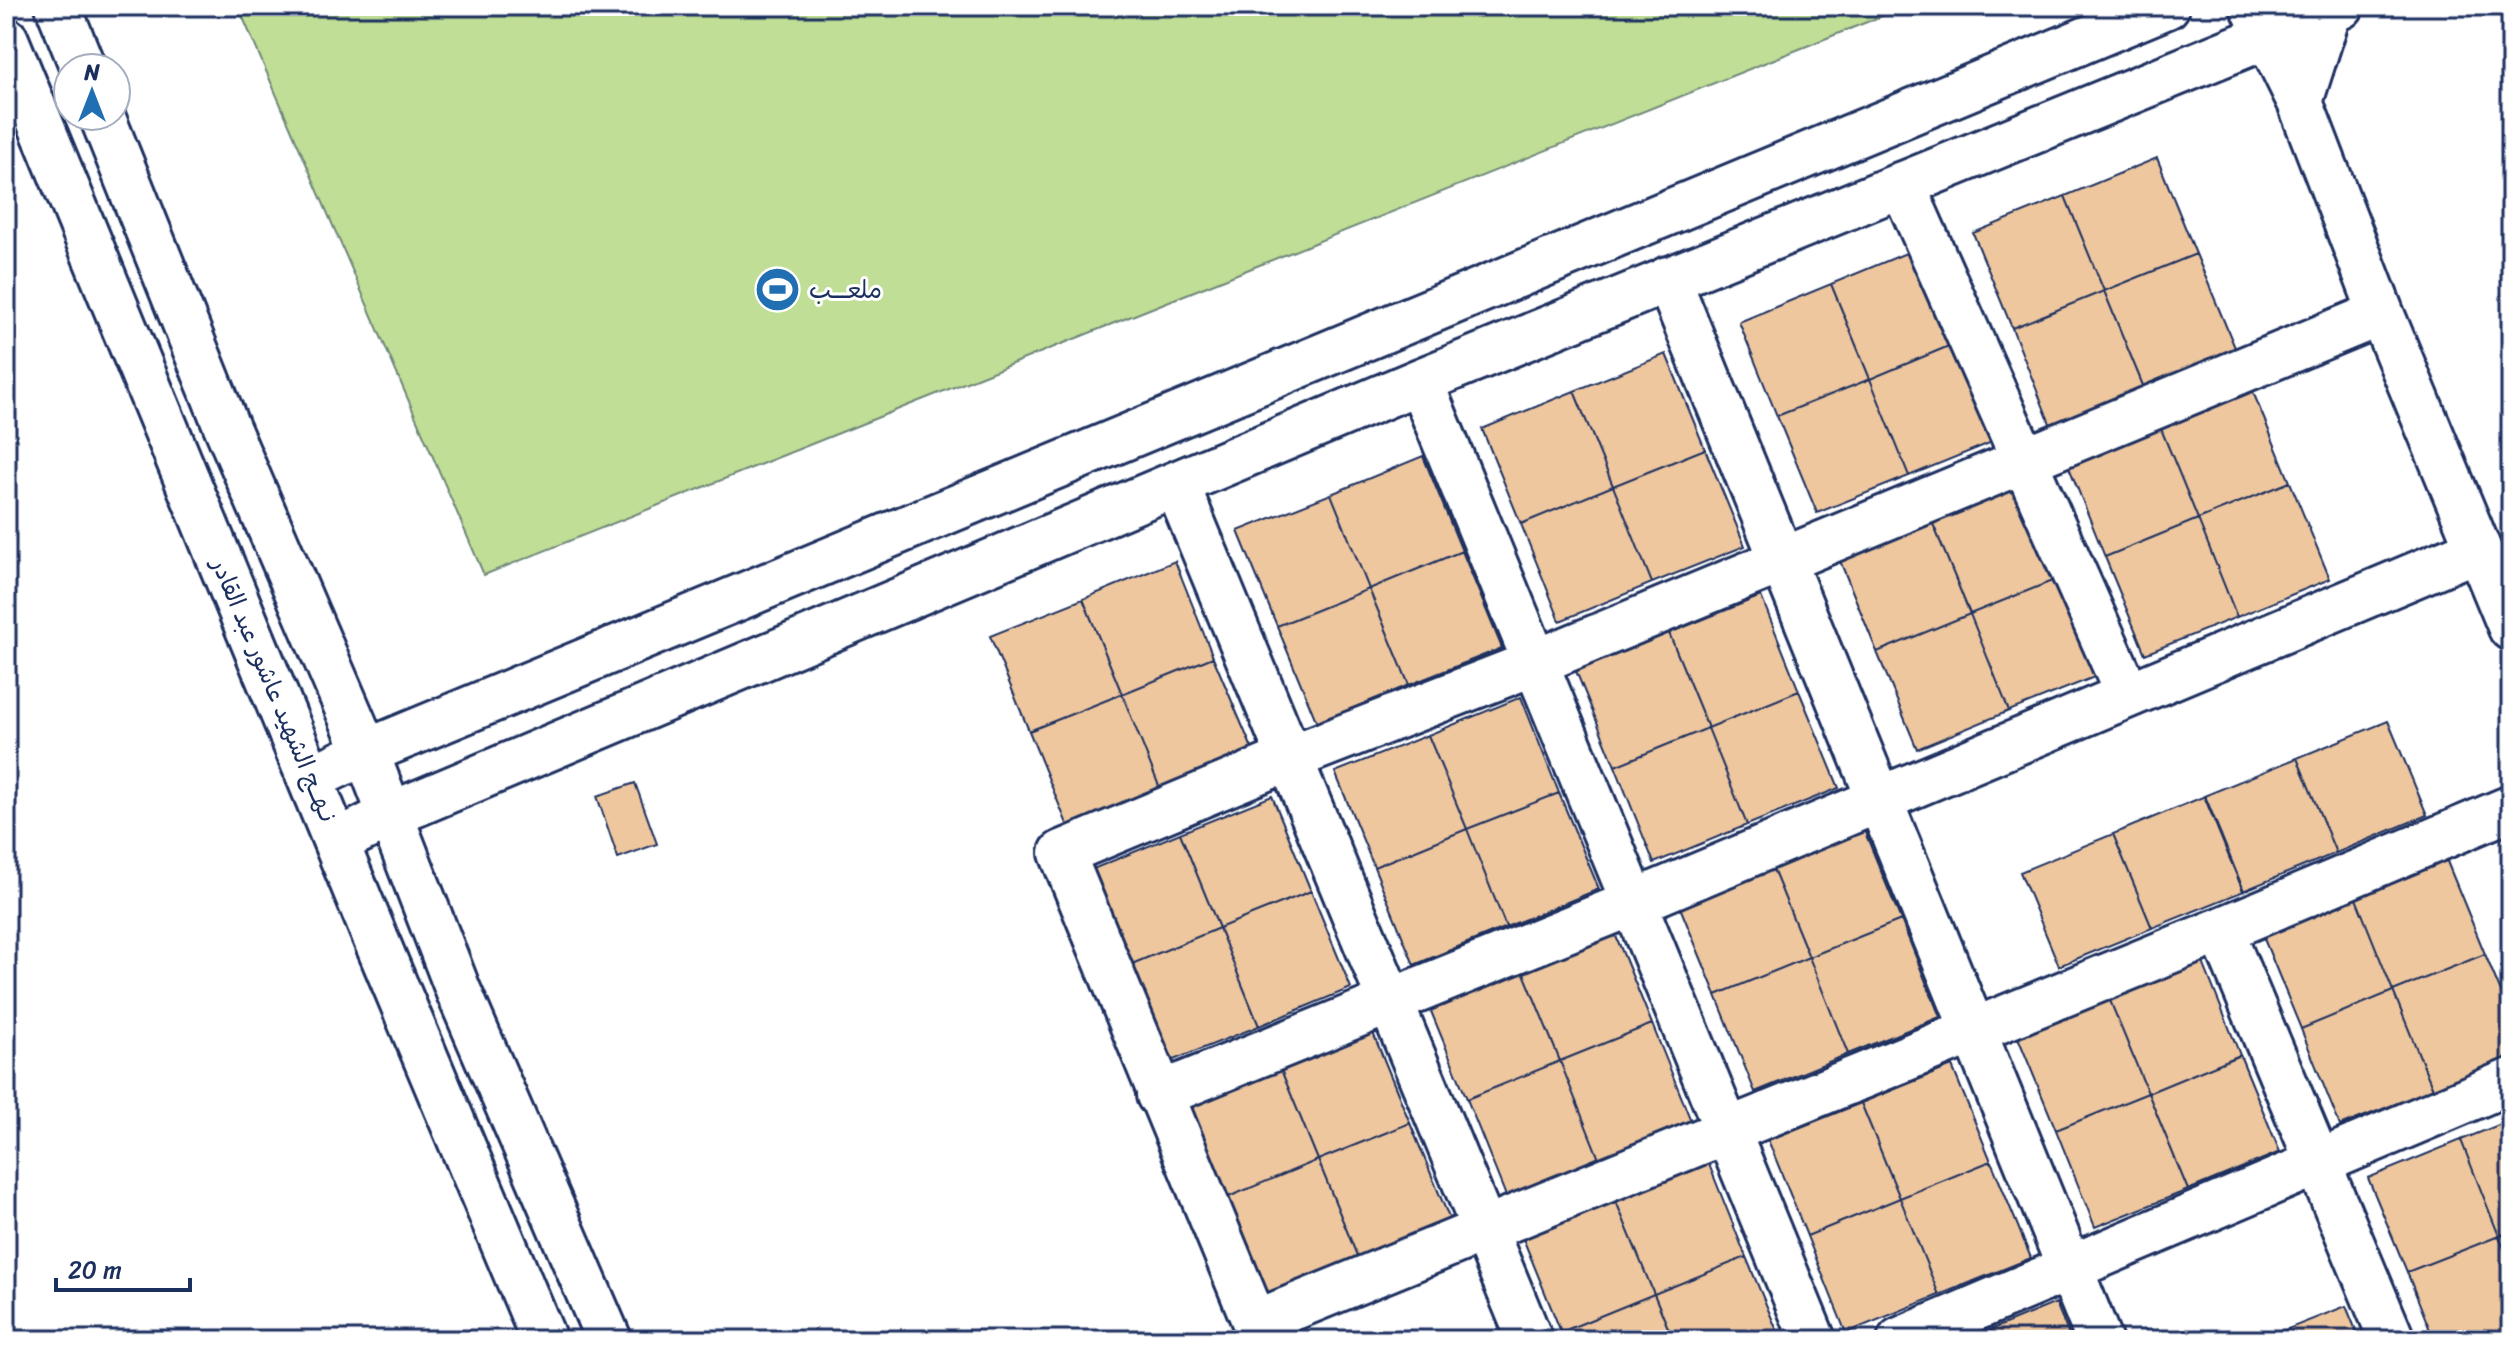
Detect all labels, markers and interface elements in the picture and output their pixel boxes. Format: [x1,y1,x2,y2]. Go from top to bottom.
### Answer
north arrow [52,52,132,132]
text: N [83,53,100,92]
sports icon: ملعـــب [754,266,802,314]
place label: ملعـــب [809,269,882,311]
street label: نـهــج الشهيد عاشور عبد القادر [198,549,349,829]
scale bar [56,1242,190,1292]
text: 20 m [68,1249,122,1291]

